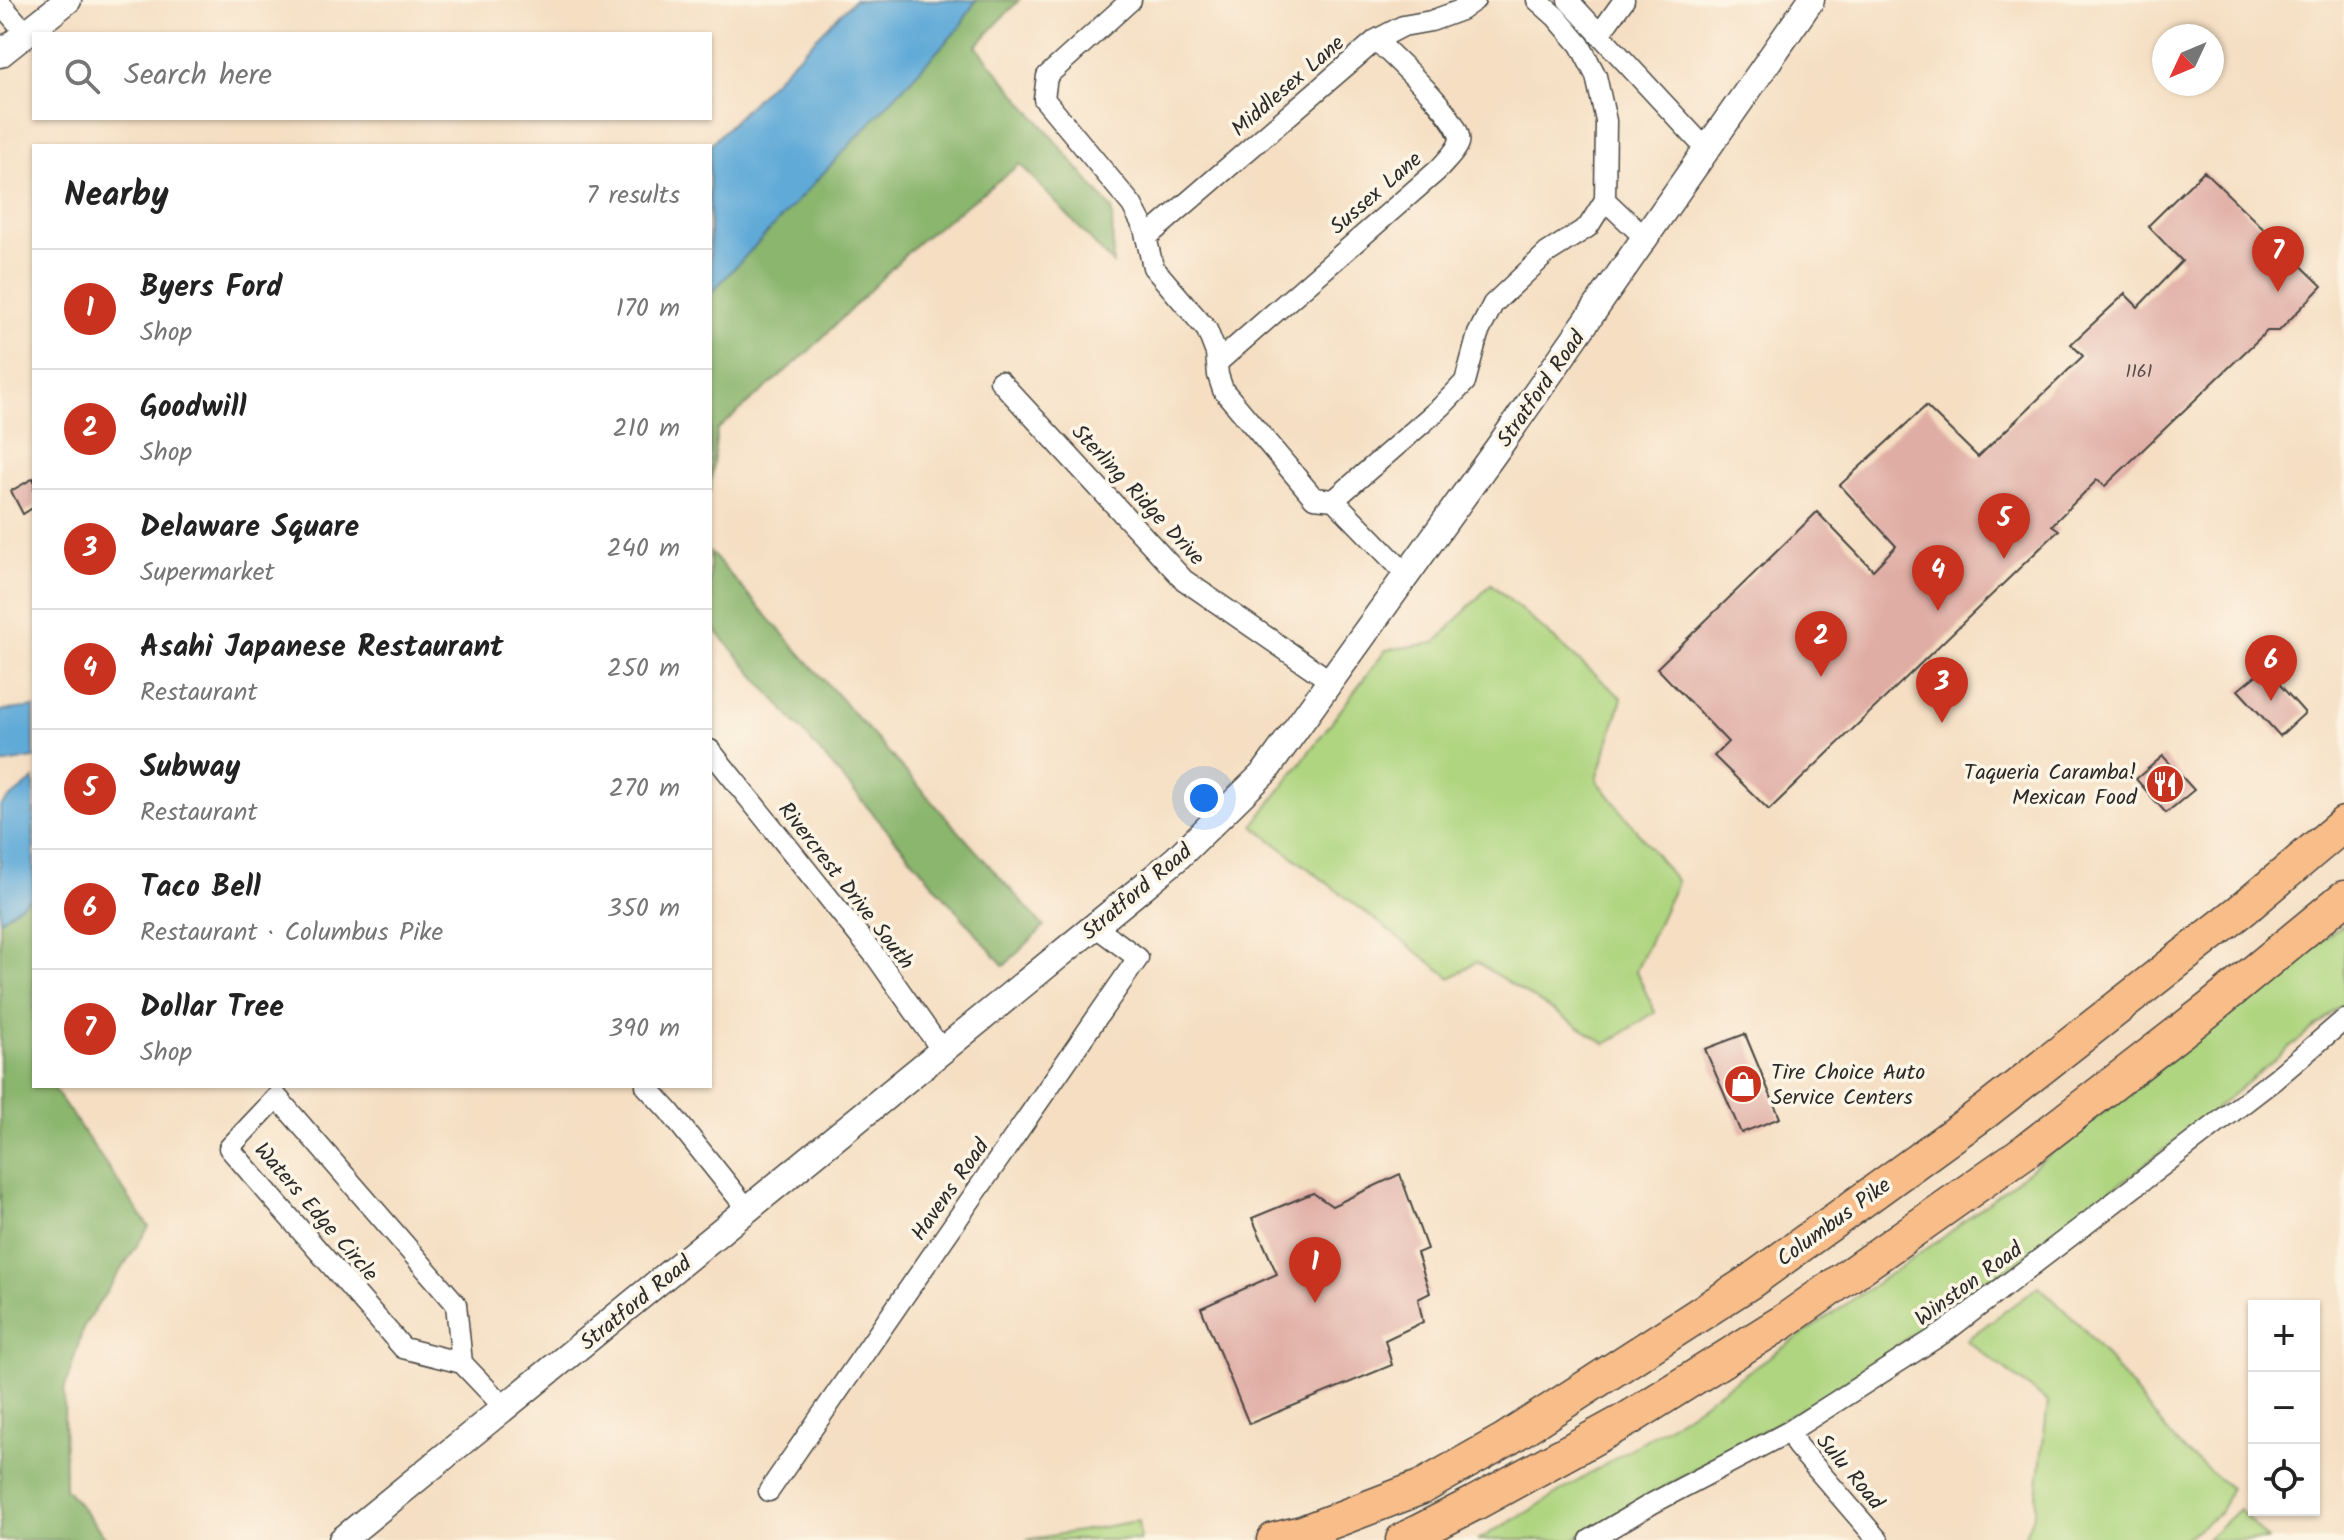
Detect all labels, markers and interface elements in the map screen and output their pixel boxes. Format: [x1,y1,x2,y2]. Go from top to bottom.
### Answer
north arrow [2152,24,2224,96]
street label: Middlesex Lane [1224,27,1354,146]
search box [32,32,712,120]
text: Search here [124,52,272,100]
icon: search [60,54,104,98]
street label: Sussex Lane [1322,144,1431,244]
text: Nearby [64,169,169,223]
text: 7 results [586,175,680,217]
pin: 7 [2252,226,2304,292]
text: Byers Ford [140,264,282,312]
text: 1 [86,288,94,330]
text: 170 m [616,288,680,330]
text: Shop [140,312,192,354]
street label: Stratford Road [1489,323,1596,455]
house number: 1161 [2126,358,2152,387]
text: Goodwill [140,384,247,432]
text: 2 [82,408,98,450]
text: 210 m [613,408,680,450]
street label: Sterling Ridge Drive [1062,417,1212,575]
text: Shop [140,432,192,474]
pin: 5 [1978,493,2030,559]
text: Delaware Square [140,504,359,552]
text: 3 [83,528,97,570]
text: 240 m [606,528,680,570]
pin: 4 [1912,545,1964,611]
text: Supermarket [140,552,275,594]
pin: 2 [1795,611,1847,677]
text: Asahi Japanese Restaurant [140,624,504,672]
pin: 6 [2245,635,2297,701]
text: 4 [83,648,97,690]
text: 250 m [607,648,680,690]
pin: 3 [1916,657,1968,723]
text: Restaurant [140,672,257,714]
text: Subway [140,744,240,792]
place label: Taqueria Caramba! Mexican Food [1964,756,2138,816]
restaurant icon: Taqueria Caramba! Mexican Food [2144,763,2186,805]
text: 5 [83,768,97,810]
text: 270 m [609,768,680,810]
your location [1184,778,1224,818]
text: Restaurant [140,792,257,834]
street label: Rivercrest Drive South [768,795,922,978]
street label: Stratford Road [1074,835,1202,950]
text: Taco Bell [140,864,261,912]
text: 6 [83,888,97,930]
text: 350 m [607,888,680,930]
text: Restaurant · Columbus Pike [140,912,443,954]
text: Dollar Tree [140,984,284,1032]
text: 7 [84,1008,96,1050]
text: 390 m [608,1008,680,1050]
text: Shop [140,1032,192,1074]
place label: Tire Choice Auto Service Centers [1771,1056,1925,1116]
shop icon: Tire Choice Auto Service Centers [1722,1063,1764,1105]
street label: Havens Road [903,1131,1000,1249]
street label: Waters Edge Circle [244,1135,386,1290]
street label: Columbus Pike [1770,1169,1899,1277]
street label: Winston Road [1908,1233,2032,1336]
pin: 1 [1289,1237,1341,1303]
street label: Stratford Road [573,1247,701,1360]
map controls [2248,1300,2320,1516]
button: + [2248,1300,2320,1372]
button: − [2248,1372,2320,1444]
street label: Sulu Road [1806,1426,1892,1520]
button: locate [2248,1444,2320,1516]

